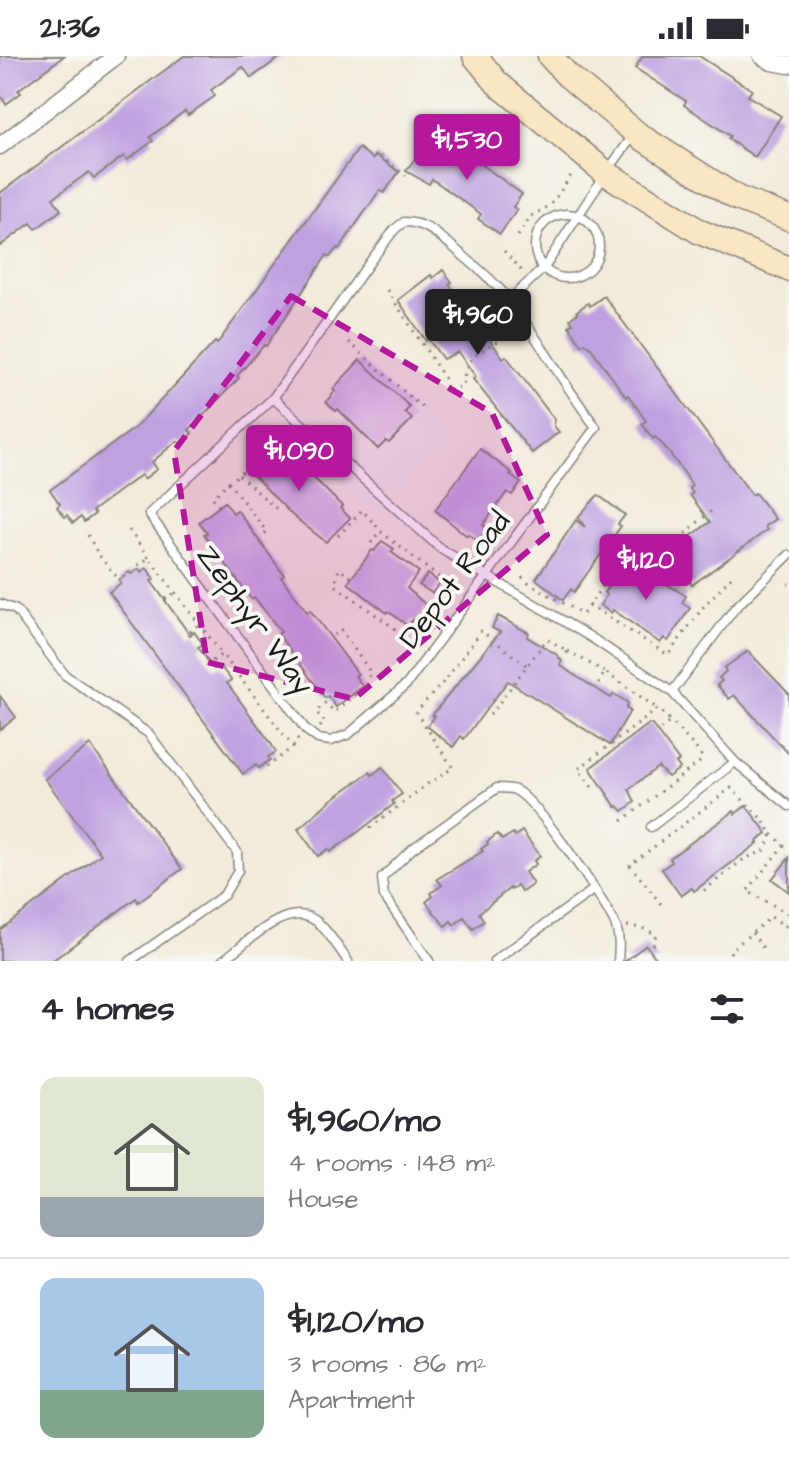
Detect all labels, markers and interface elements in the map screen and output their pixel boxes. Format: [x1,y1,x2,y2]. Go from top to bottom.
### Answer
text: 21:36 [40,7,100,49]
pin: $1,530 [402,114,532,182]
text: $1,530 [432,122,502,158]
pin: $1,960 [413,289,543,357]
text: $1,960 [443,297,513,333]
pin: $1,090 [234,425,364,493]
text: $1,090 [264,433,334,469]
street label: Depot Road [389,503,521,657]
pin: $1,120 [581,534,711,602]
street label: Zephyr Way [185,536,324,704]
text: $1,120 [617,542,675,578]
text: 4 homes [40,985,175,1033]
icon: filters [705,987,749,1031]
text: $1,960/mo [288,1097,441,1145]
icon: home [104,1109,200,1205]
text: 4 rooms · 148 m² [288,1145,496,1181]
text: House [288,1181,359,1217]
text: $1,120/mo [288,1298,424,1346]
icon: home [104,1310,200,1406]
text: 3 rooms · 86 m² [288,1346,487,1382]
text: Apartment [288,1382,415,1418]

